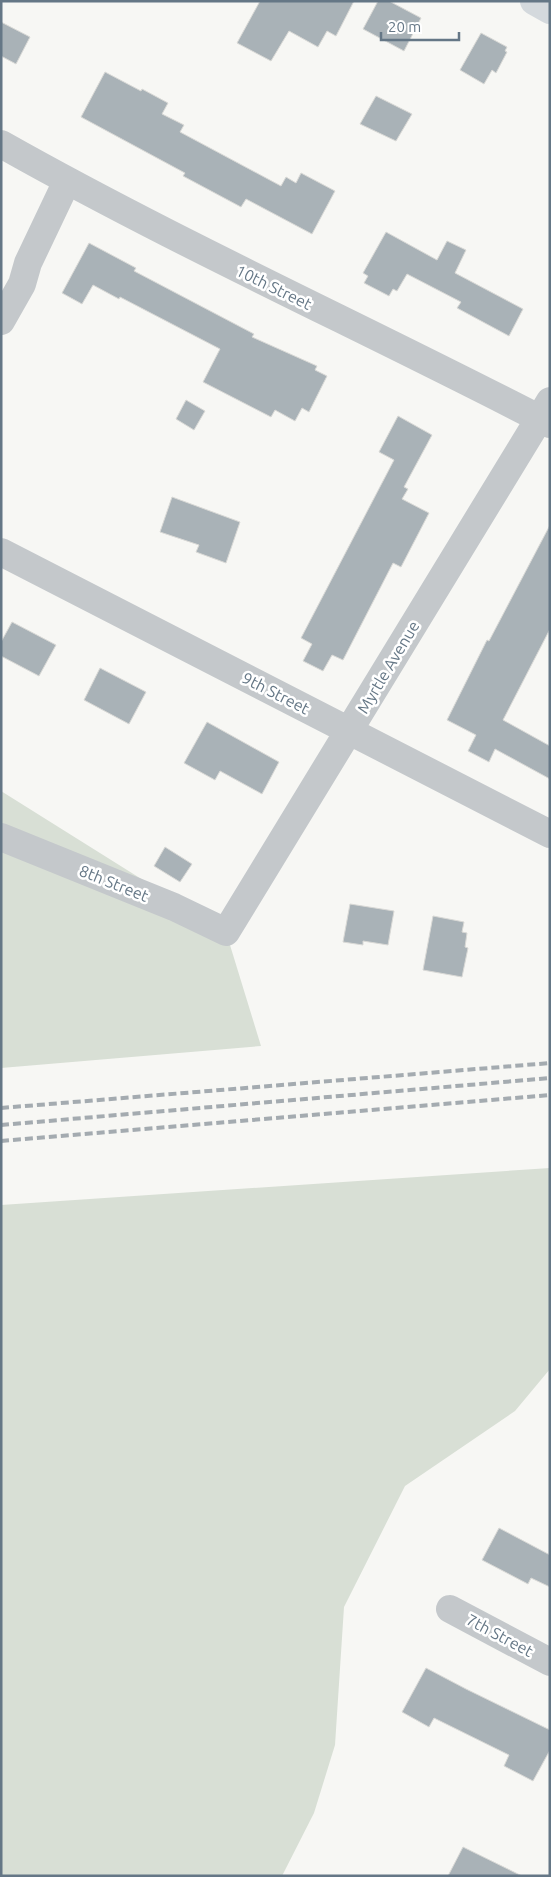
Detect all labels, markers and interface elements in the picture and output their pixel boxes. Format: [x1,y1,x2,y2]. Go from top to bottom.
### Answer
scale bar [381,10,458,42]
text: 20 m [388,18,421,35]
street label: 10th Street [233,261,315,313]
street label: Myrtle Avenue [353,618,423,716]
street label: 9th Street [239,668,313,718]
street label: 8th Street [77,861,152,905]
street label: 7th Street [464,1610,537,1660]

